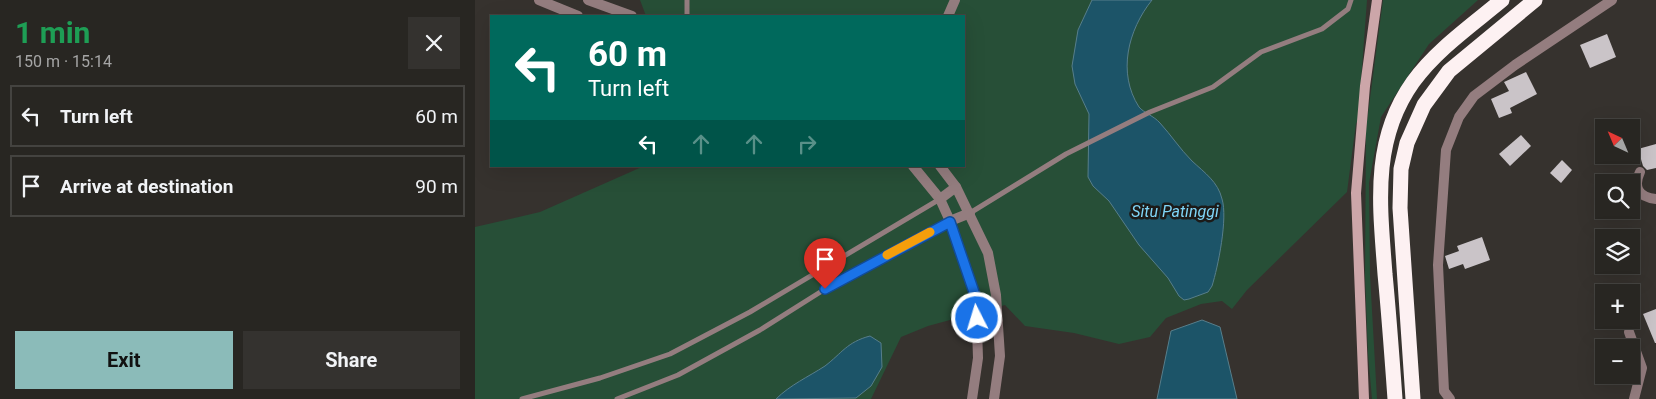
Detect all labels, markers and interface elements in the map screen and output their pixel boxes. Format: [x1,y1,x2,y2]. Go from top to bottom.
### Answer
text: 1 min [15,15,90,50]
button: close [408,17,460,69]
text: 60 m [588,34,667,75]
icon: left [505,35,570,100]
text: 150 m · 15:14 [15,52,112,71]
text: Turn left [588,76,669,101]
icon: left [17,102,45,130]
text: Turn left [60,105,133,128]
text: 60 m [415,105,458,128]
north arrow [1595,119,1640,164]
map controls [1595,119,1640,384]
icon: left [634,130,662,158]
icon: ahead [687,130,715,158]
icon: ahead [740,130,768,158]
icon: right [793,130,821,158]
icon: arrive [17,172,45,200]
button: search [1595,174,1640,219]
text: Arrive at destination [60,175,233,198]
text: 90 m [415,175,458,198]
water label: Situ Patinggi [1131,202,1219,221]
button: layers [1595,229,1640,274]
pin [804,238,846,289]
icon: arrive [811,245,839,273]
button: + [1595,284,1640,329]
position arrow [950,291,1002,343]
button: Exit [15,331,233,389]
button: Share [243,331,460,389]
button: − [1595,339,1640,384]

